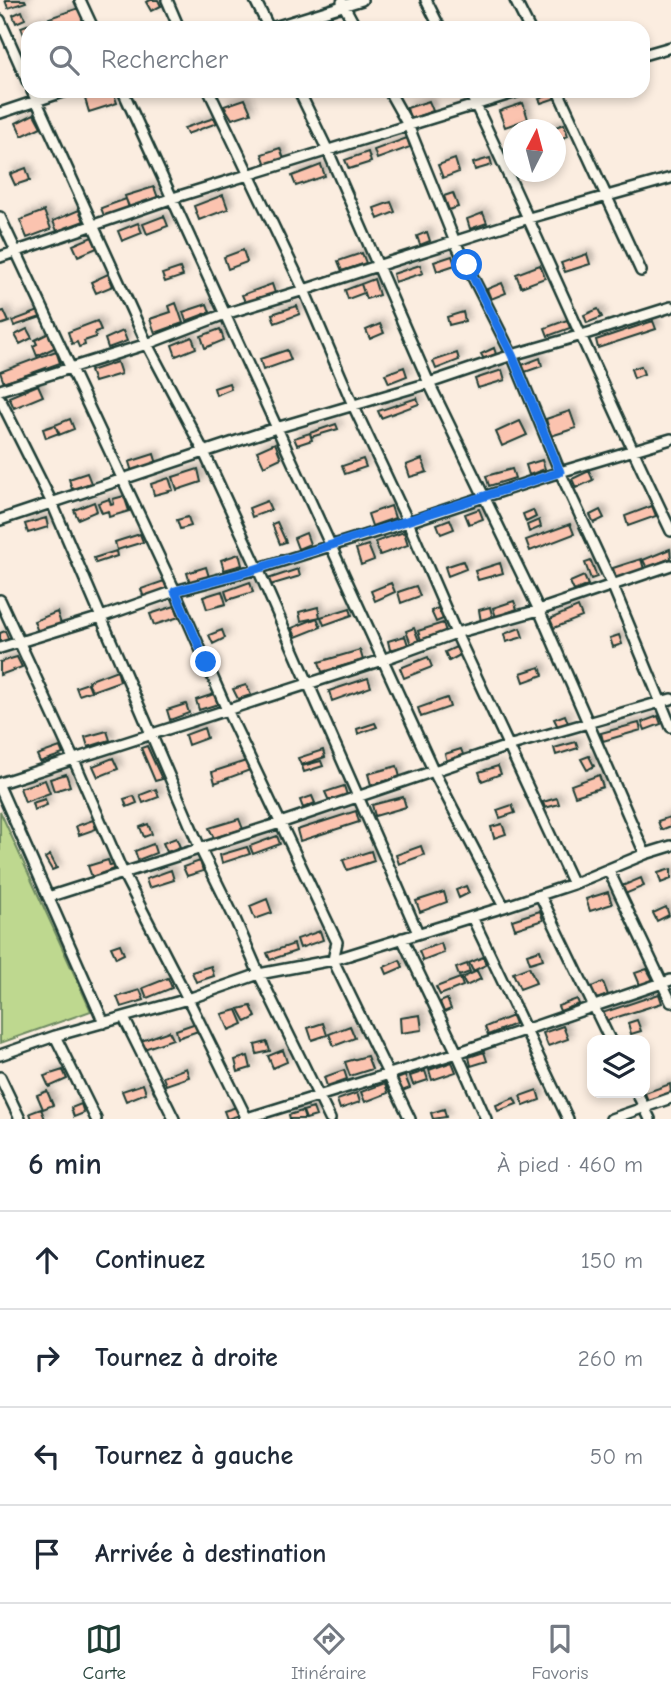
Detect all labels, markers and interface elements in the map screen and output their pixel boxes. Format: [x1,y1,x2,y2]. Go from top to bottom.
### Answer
search box [21,21,650,98]
icon: search [45,41,83,79]
text: Rechercher [101,45,228,75]
north arrow [503,119,566,182]
route start [451,249,482,280]
route end [190,646,221,677]
map controls [587,1035,650,1098]
button: layers [587,1035,650,1098]
text: 6 min [28,1147,102,1182]
text: À pied · 460 m [497,1151,643,1178]
icon: ahead [28,1241,66,1279]
text: Continuez [95,1245,205,1275]
text: 150 m [581,1247,643,1274]
icon: right [28,1339,66,1377]
text: Tournez à droite [95,1343,278,1373]
text: 260 m [578,1345,643,1372]
icon: left [28,1437,66,1475]
text: Tournez à gauche [95,1441,293,1471]
text: 50 m [590,1443,643,1470]
icon: arrive [28,1535,66,1573]
text: Arrivée à destination [95,1539,326,1569]
tab: Carte [83,1620,126,1684]
tab: Itinéraire [291,1620,366,1684]
tab: Favoris [531,1620,588,1684]

